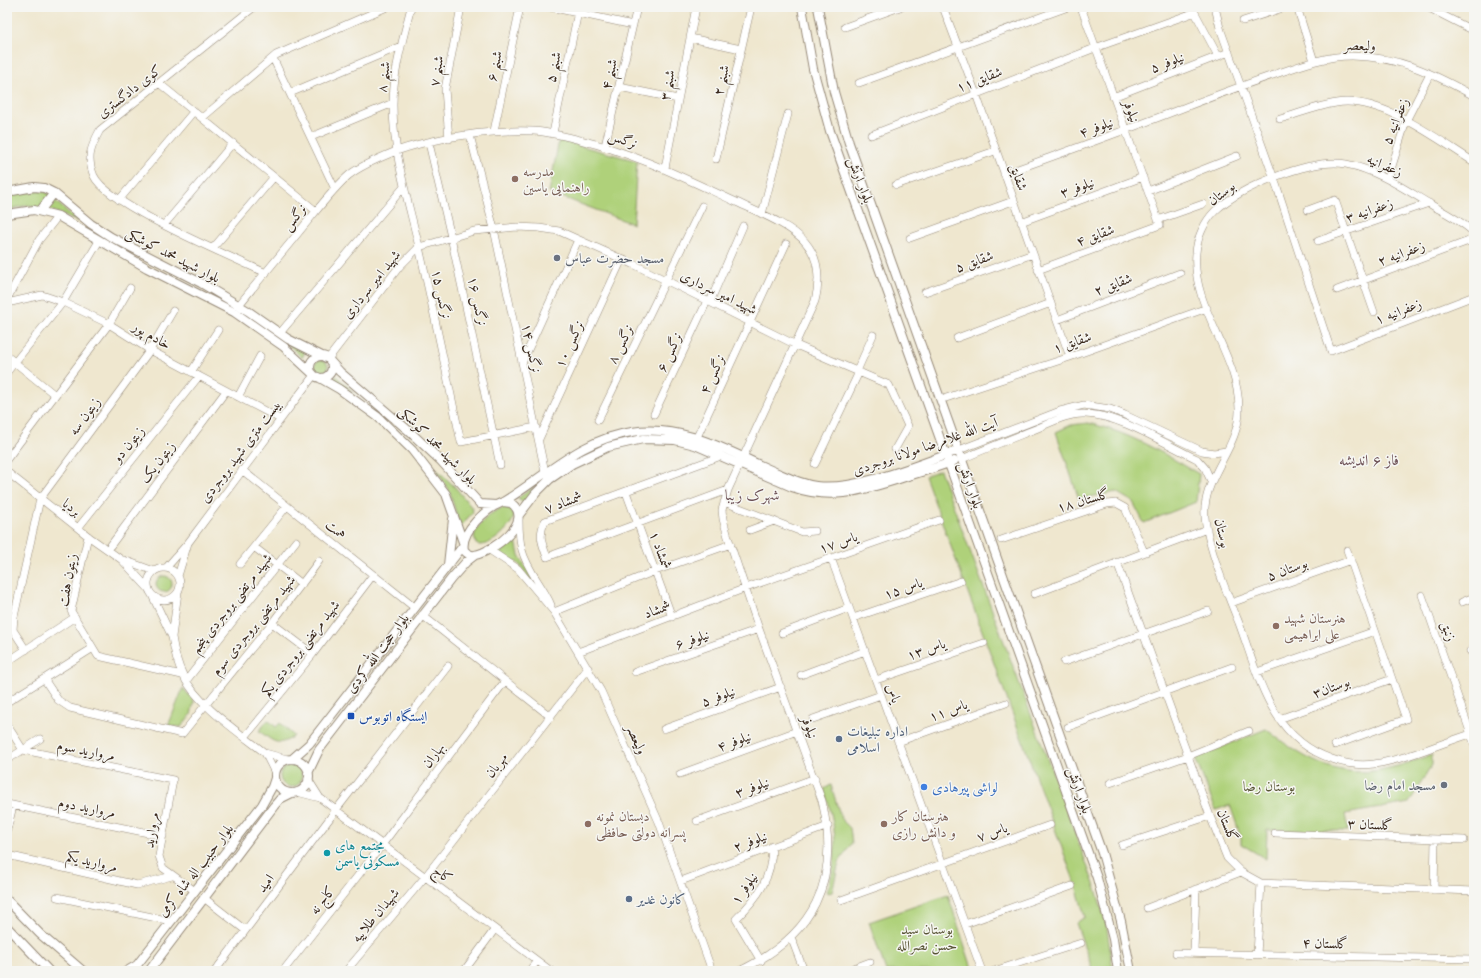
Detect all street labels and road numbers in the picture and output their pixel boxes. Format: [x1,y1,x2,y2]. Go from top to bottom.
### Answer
street label: ولیعصر [1342,35,1376,56]
street label: نیلوفر ۵ [1147,47,1187,77]
street label: شبنم ۶ [482,49,511,84]
street label: شبنم ۵ [541,50,570,85]
street label: شبنم ۷ [425,54,452,89]
street label: شبنم ۴ [597,57,626,92]
street label: کوی دادگستری [93,60,165,122]
street label: شبنم ۸ [372,60,399,94]
street label: شقایق ۱۱ [953,62,1005,96]
street label: شبنم ۲ [709,63,738,98]
street label: شبنم ۳ [655,68,684,103]
street label: نیلوفر [1119,95,1144,125]
street label: زعفرانیه ۵ [1378,95,1412,147]
street label: نیلوفر ۴ [1076,112,1116,141]
street label: نرگس [606,126,640,153]
street label: زعفرانیه [1364,149,1406,181]
street label: بلوار ارتش [843,154,878,206]
street label: شقایق [1006,161,1032,193]
street label: نیلوفر ۳ [1057,172,1097,201]
street label: بوستان [1204,177,1239,209]
street label: زعفرانیه ۳ [1343,194,1395,226]
street label: نرگس [278,200,311,235]
street label: شقایق ۴ [1073,220,1117,250]
street label: بلوار شهید محمد کوشکی [122,223,224,288]
street label: زعفرانیه ۲ [1375,236,1427,270]
street label: شهید امیر سرداری [338,246,405,323]
street label: شقایق ۵ [952,246,996,276]
street label: شهید امیر سرداری [677,266,760,319]
street label: نرگس ۱۵ [427,268,456,321]
street label: شقایق ۲ [1091,268,1135,299]
street label: نرگس ۱۶ [463,275,492,328]
street label: زعفرانیه ۱ [1372,294,1424,328]
street label: خادم پور [126,316,174,357]
street label: نرگس ۱۰ [550,318,589,371]
street label: نرگس ۸ [603,321,638,367]
street label: نرگس ۱۴ [517,322,546,375]
street label: شقایق ۱ [1050,327,1094,357]
street label: نرگس ۶ [652,329,687,375]
street label: نرگس ۴ [695,351,730,397]
street label: زیتون سه [64,393,104,439]
street label: بیست متری شهید بروجردی [195,396,286,507]
street label: بلوار شهید محمد کوشکی [394,402,481,489]
street label: آیت الله غلامرضا مولانا بروجردی [849,410,1002,480]
street label: زیتون دو [107,422,148,467]
street label: زیتون یک [135,437,179,487]
street label: بلوار ارتش [954,459,987,511]
street label: گلستان ۱۸ [1055,484,1111,516]
street label: شمشاد ۷ [541,487,585,517]
street label: بردیا [59,494,85,520]
street label: همت [322,515,350,543]
street label: بوستان [1211,516,1235,550]
street label: یاس ۱۷ [816,527,861,557]
street label: شمشاد ۱ [646,529,676,571]
street label: شهید مرتضی بروجردی پنجم [186,549,280,660]
street label: زیتون هفت [53,552,81,608]
street label: بوستان ۵ [1264,553,1310,585]
street label: شهید مرتضی بروجردی سوم [207,571,302,682]
street label: یاس ۱۵ [881,573,926,603]
street label: شهید مرتضی بروجردی یکم [257,596,347,703]
street label: شمشاد [641,596,673,622]
street label: بلوار حجت الله کردی [340,608,413,696]
street label: زنبق [1437,618,1461,644]
street label: نیلوفر ۶ [672,625,712,653]
street label: یاس ۱۳ [904,634,949,664]
street label: بوستان۳ [1310,672,1352,702]
street label: نیلوفر ۵ [698,681,738,710]
street label: یاس [882,681,906,707]
street label: یاس ۱۱ [926,694,971,725]
street label: نیلوفر [797,711,822,741]
street label: ولیعصر [621,719,652,757]
street label: نیلوفر ۴ [714,726,754,755]
street label: مروارید سوم [55,736,117,768]
street label: بهاران [418,739,449,772]
street label: مهربان [481,749,512,782]
street label: بلوار ارتش [1063,764,1096,816]
street label: نیلوفر ۳ [732,772,772,801]
street label: مروارید دوم [56,793,117,825]
street label: گلستان [1213,806,1243,844]
street label: مروارید [139,811,164,849]
street label: گلستان ۳ [1347,814,1393,834]
street label: یاس ۷ [974,818,1011,846]
street label: بلوار حبیب اله شاه کرمی [153,819,238,921]
street label: نیلوفر ۲ [730,826,770,856]
street label: مروارید یکم [63,846,120,881]
street label: کاج [427,861,456,890]
street label: نیلوفر ۱ [727,868,762,908]
street label: امید [252,870,278,896]
street label: کاج نه [305,882,342,921]
street label: شهیدان طلاییه [347,884,404,946]
street label: گلستان ۴ [1302,934,1348,952]

